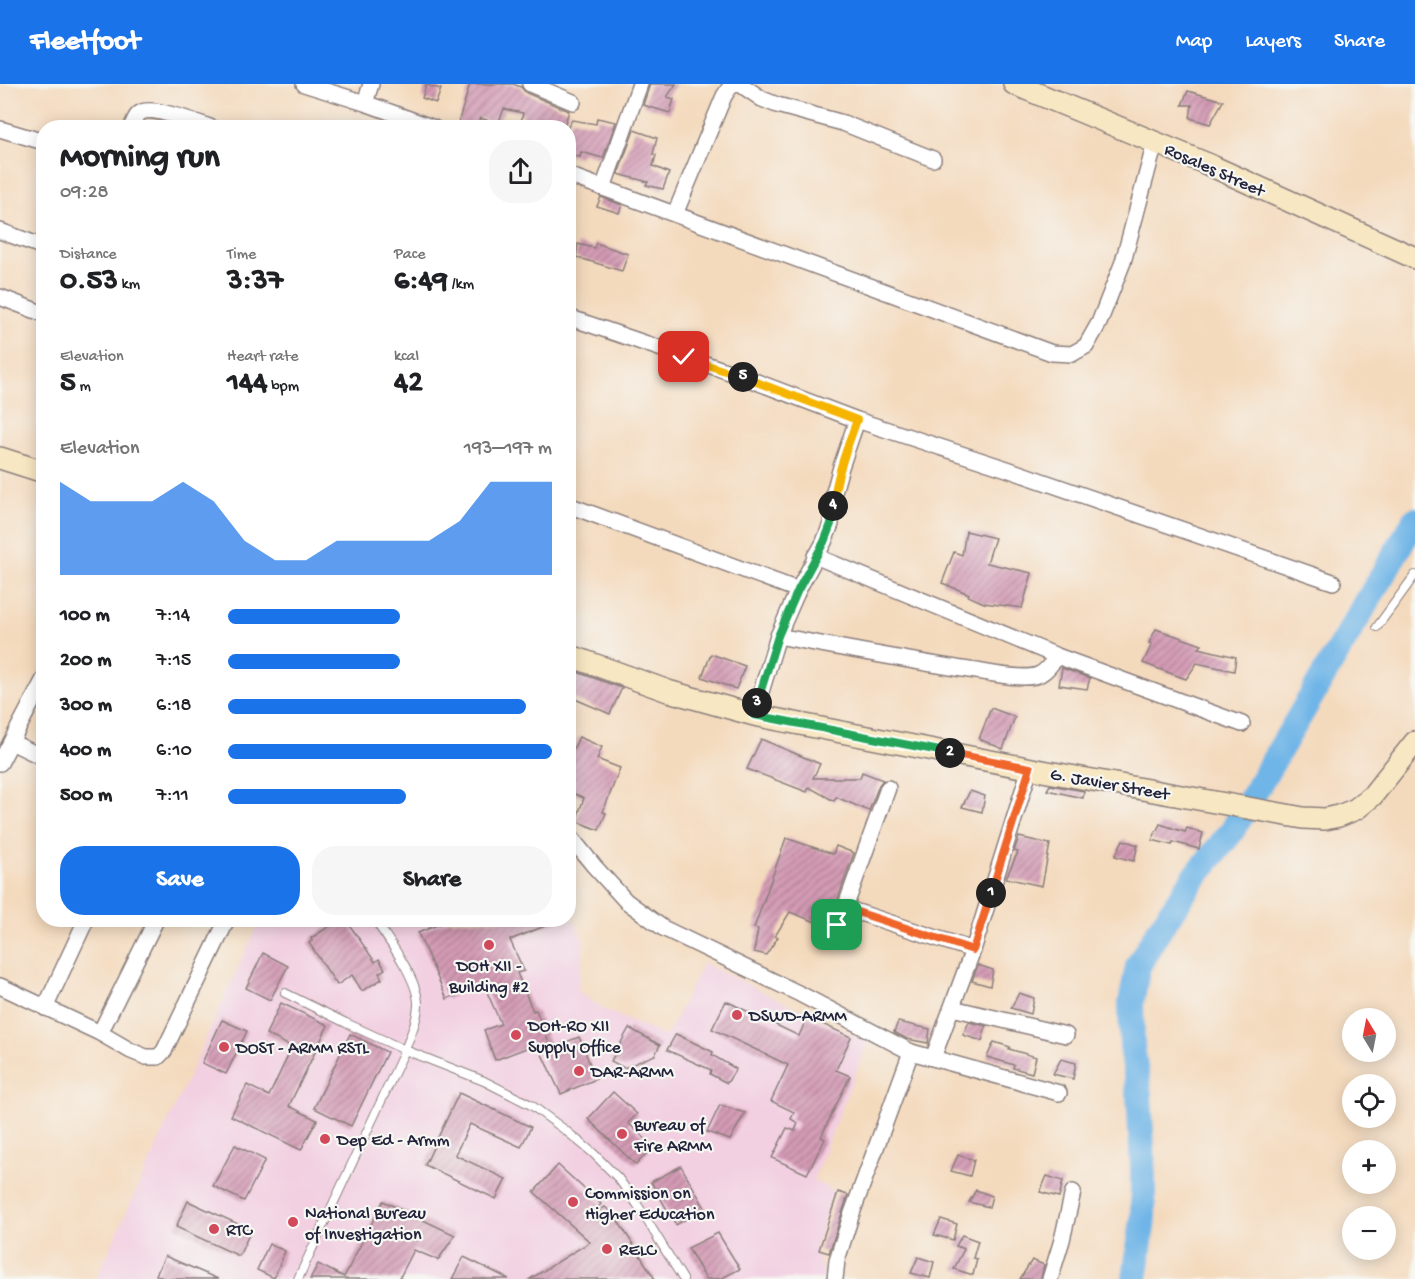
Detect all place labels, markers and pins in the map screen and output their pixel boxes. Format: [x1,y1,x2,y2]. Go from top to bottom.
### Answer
pin [658,331,709,382]
pin: 5 [728,362,758,392]
pin: 4 [818,491,848,521]
pin: 3 [742,688,772,718]
pin: 2 [935,738,965,768]
pin: 1 [976,878,1006,908]
pin [811,899,862,950]
marker: DOH XII - Building #2 [482,938,496,952]
place label: DOH XII - Building #2 [448,957,529,999]
place label: DSWD-ARMM [748,1007,847,1028]
marker: DSWD-ARMM [730,1008,744,1022]
place label: DOH-RO XII Supply Office [527,1017,621,1059]
marker: DOH-RO XII Supply Office [509,1028,523,1042]
place label: DOST - ARMM RSTL [235,1039,370,1060]
marker: DOST - ARMM RSTL [217,1040,231,1054]
place label: DAR-ARMM [590,1063,674,1084]
marker: DAR-ARMM [572,1064,586,1078]
place label: Bureau of Fire ARMM [633,1116,713,1158]
marker: Bureau of Fire ARMM [615,1127,629,1141]
place label: Dep Ed - Armm [336,1131,450,1152]
marker: Dep Ed - Armm [318,1132,332,1146]
place label: Commission on Higher Education [585,1184,715,1226]
marker: Commission on Higher Education [566,1195,580,1209]
place label: National Bureau of Investigation [305,1204,426,1246]
marker: National Bureau of Investigation [286,1215,300,1229]
place label: RTC [226,1221,253,1242]
marker: RTC [207,1222,221,1236]
place label: RELC [619,1241,657,1262]
marker: RELC [600,1242,614,1256]

